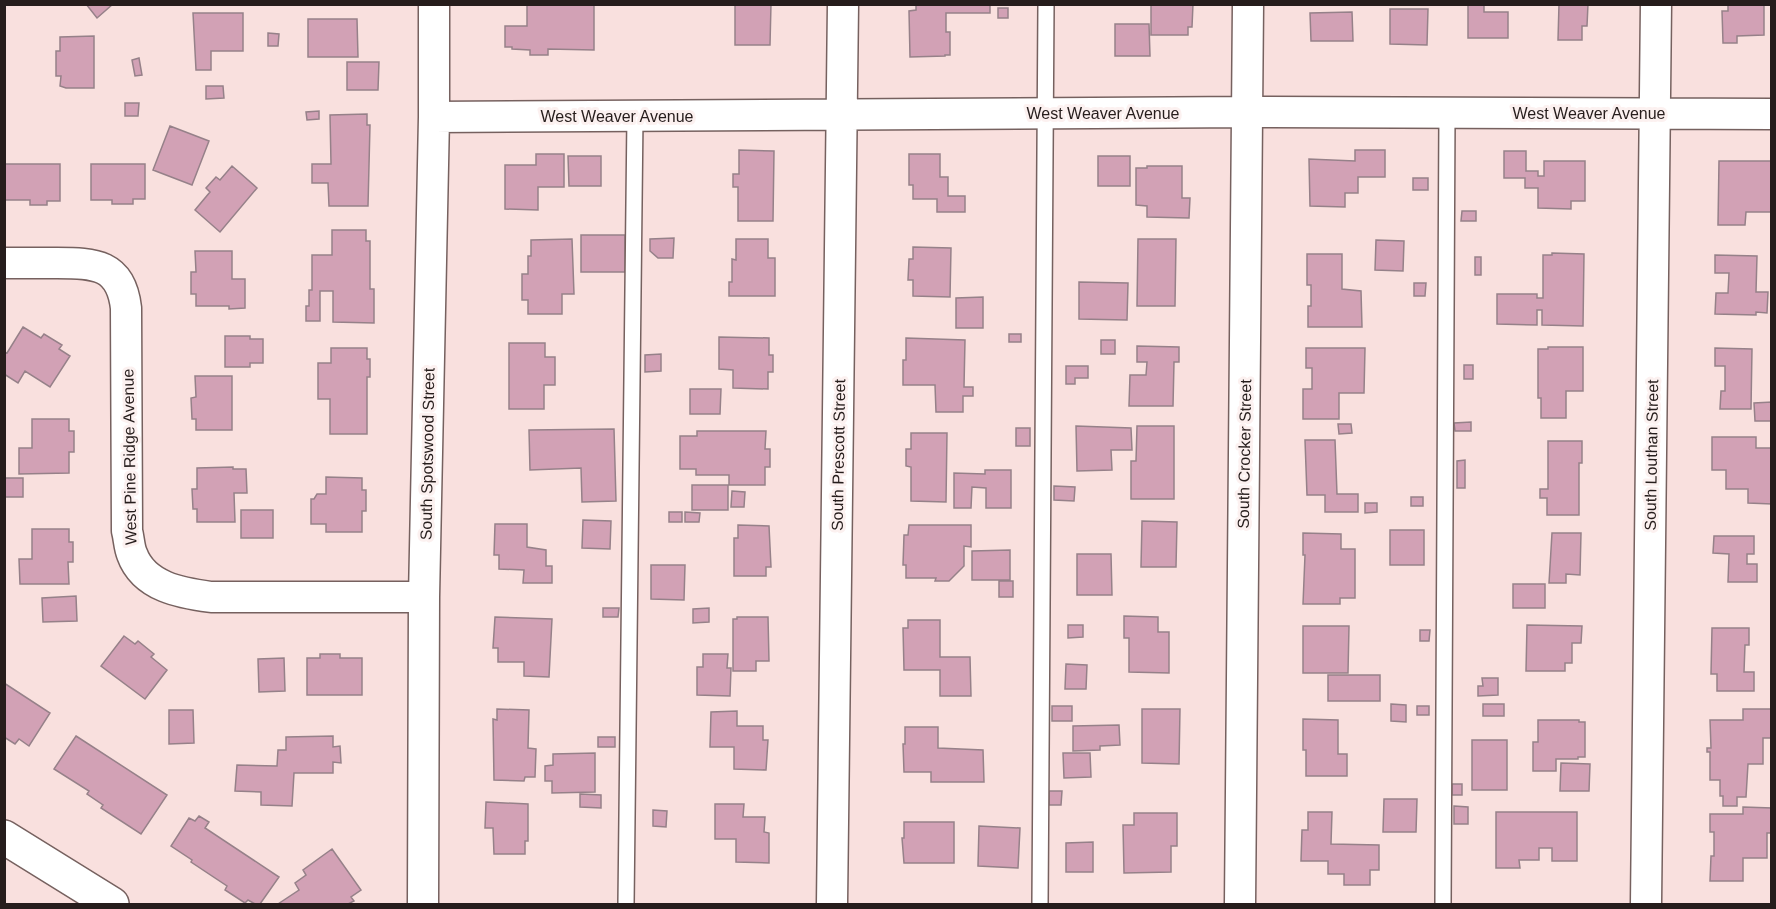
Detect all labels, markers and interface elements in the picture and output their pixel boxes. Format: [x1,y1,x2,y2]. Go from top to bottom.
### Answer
street label: West Weaver Avenue [1027,105,1180,122]
street label: West Weaver Avenue [1513,105,1666,122]
street label: West Weaver Avenue [541,108,694,125]
street label: South Spotswood Street [417,367,438,540]
street label: West Pine Ridge Avenue [119,369,140,545]
street label: South Prescott Street [829,378,848,531]
street label: South Crocker Street [1235,379,1254,529]
street label: South Louthan Street [1642,379,1661,531]

